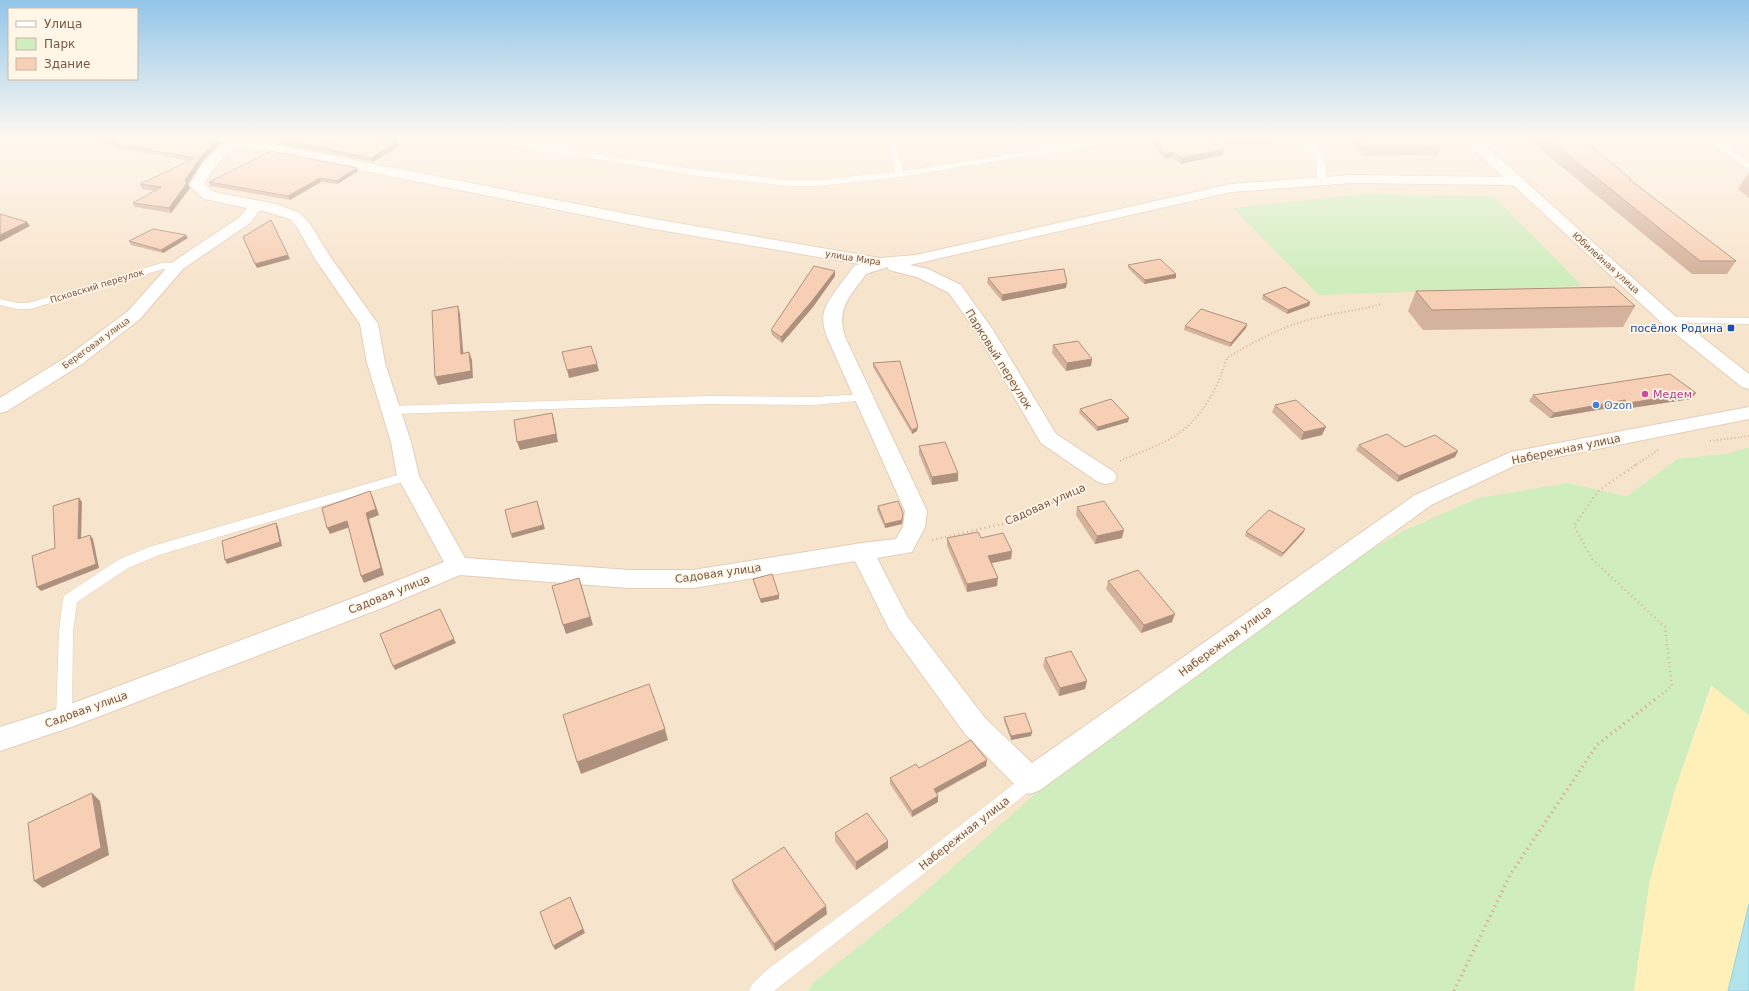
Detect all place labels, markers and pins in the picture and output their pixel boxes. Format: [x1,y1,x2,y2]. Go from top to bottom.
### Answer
place label: посёлок Родина [1630,322,1723,335]
marker: посёлок Родина [1726,323,1736,333]
place label: Медем [1653,388,1692,401]
marker: Медем [1640,389,1650,399]
place label: Ozon [1604,399,1632,412]
marker: Ozon [1591,400,1601,410]

